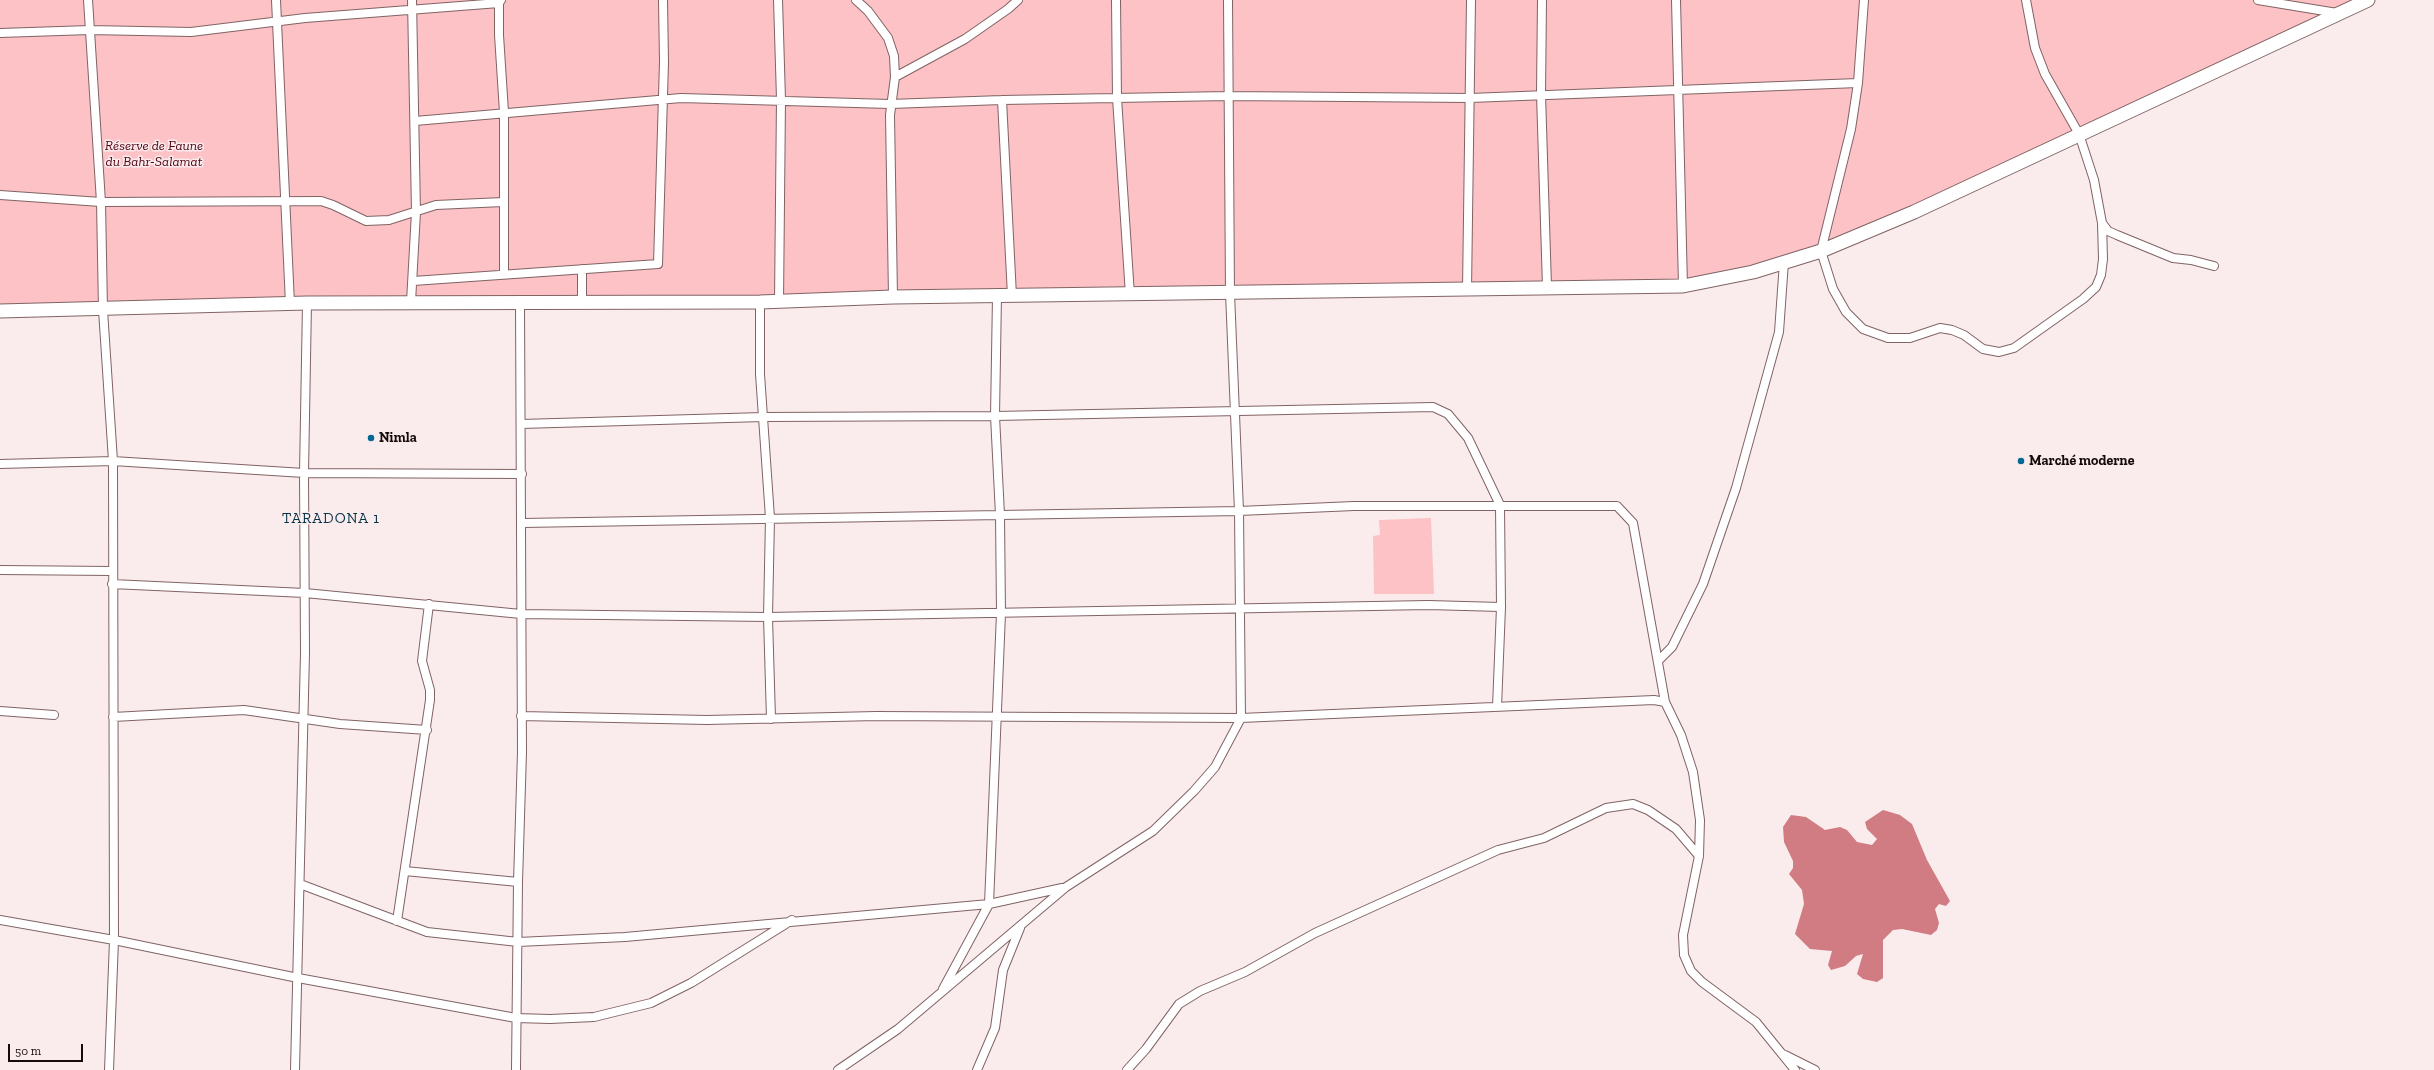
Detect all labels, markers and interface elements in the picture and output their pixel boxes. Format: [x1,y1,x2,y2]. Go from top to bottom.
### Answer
park label: Réserve de Faune du Bahr-Salamat [105,138,203,170]
place label: Nimla [379,430,417,446]
marker: Nimla [366,433,376,443]
place label: Marché moderne [2029,453,2134,469]
marker: Marché moderne [2016,456,2026,466]
district label: TARADONA 1 [282,510,380,528]
scale bar [10,1036,85,1062]
text: 50 m [15,1044,41,1058]

